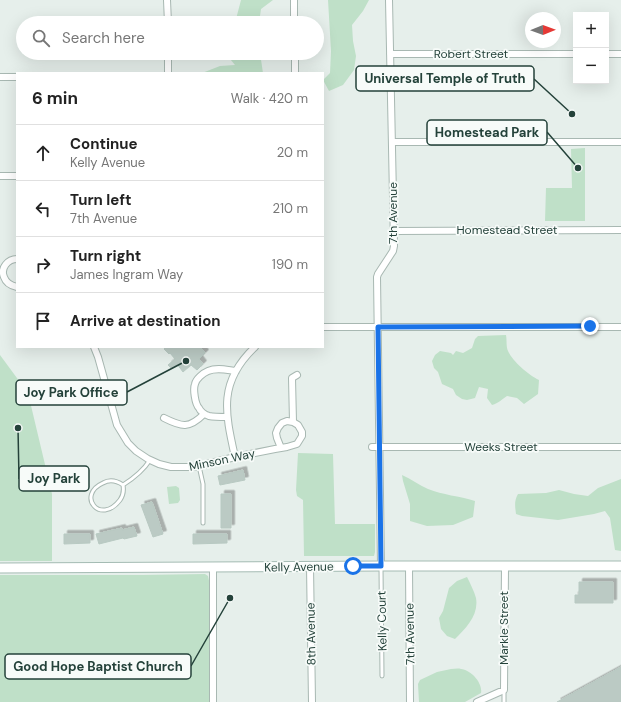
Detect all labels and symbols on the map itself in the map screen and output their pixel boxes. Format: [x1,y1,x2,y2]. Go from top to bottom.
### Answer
north arrow [525,12,561,48]
street label: Robert Street [434,46,509,62]
callout: Universal Temple of Truth [356,66,534,91]
text: Universal Temple of Truth [364,70,526,87]
callout: Homestead Park [427,120,547,145]
text: Homestead Park [435,124,540,141]
street label: 7th Avenue [385,182,401,244]
street label: Homestead Street [456,222,558,238]
route end [581,317,599,335]
callout: Joy Park Office [16,380,127,405]
text: Joy Park Office [24,384,119,401]
street label: Weeks Street [464,439,538,455]
street label: Minson Way [187,445,257,475]
callout: Joy Park [19,466,89,491]
text: Joy Park [27,470,81,487]
route start [344,557,362,575]
street label: Kelly Avenue [264,558,334,576]
street label: Kelly Court [373,590,391,651]
street label: Markle Street [496,591,512,665]
street label: 8th Avenue [302,602,320,666]
street label: 7th Avenue [401,603,419,665]
callout: Good Hope Baptist Church [5,654,191,679]
text: Good Hope Baptist Church [13,658,183,675]

